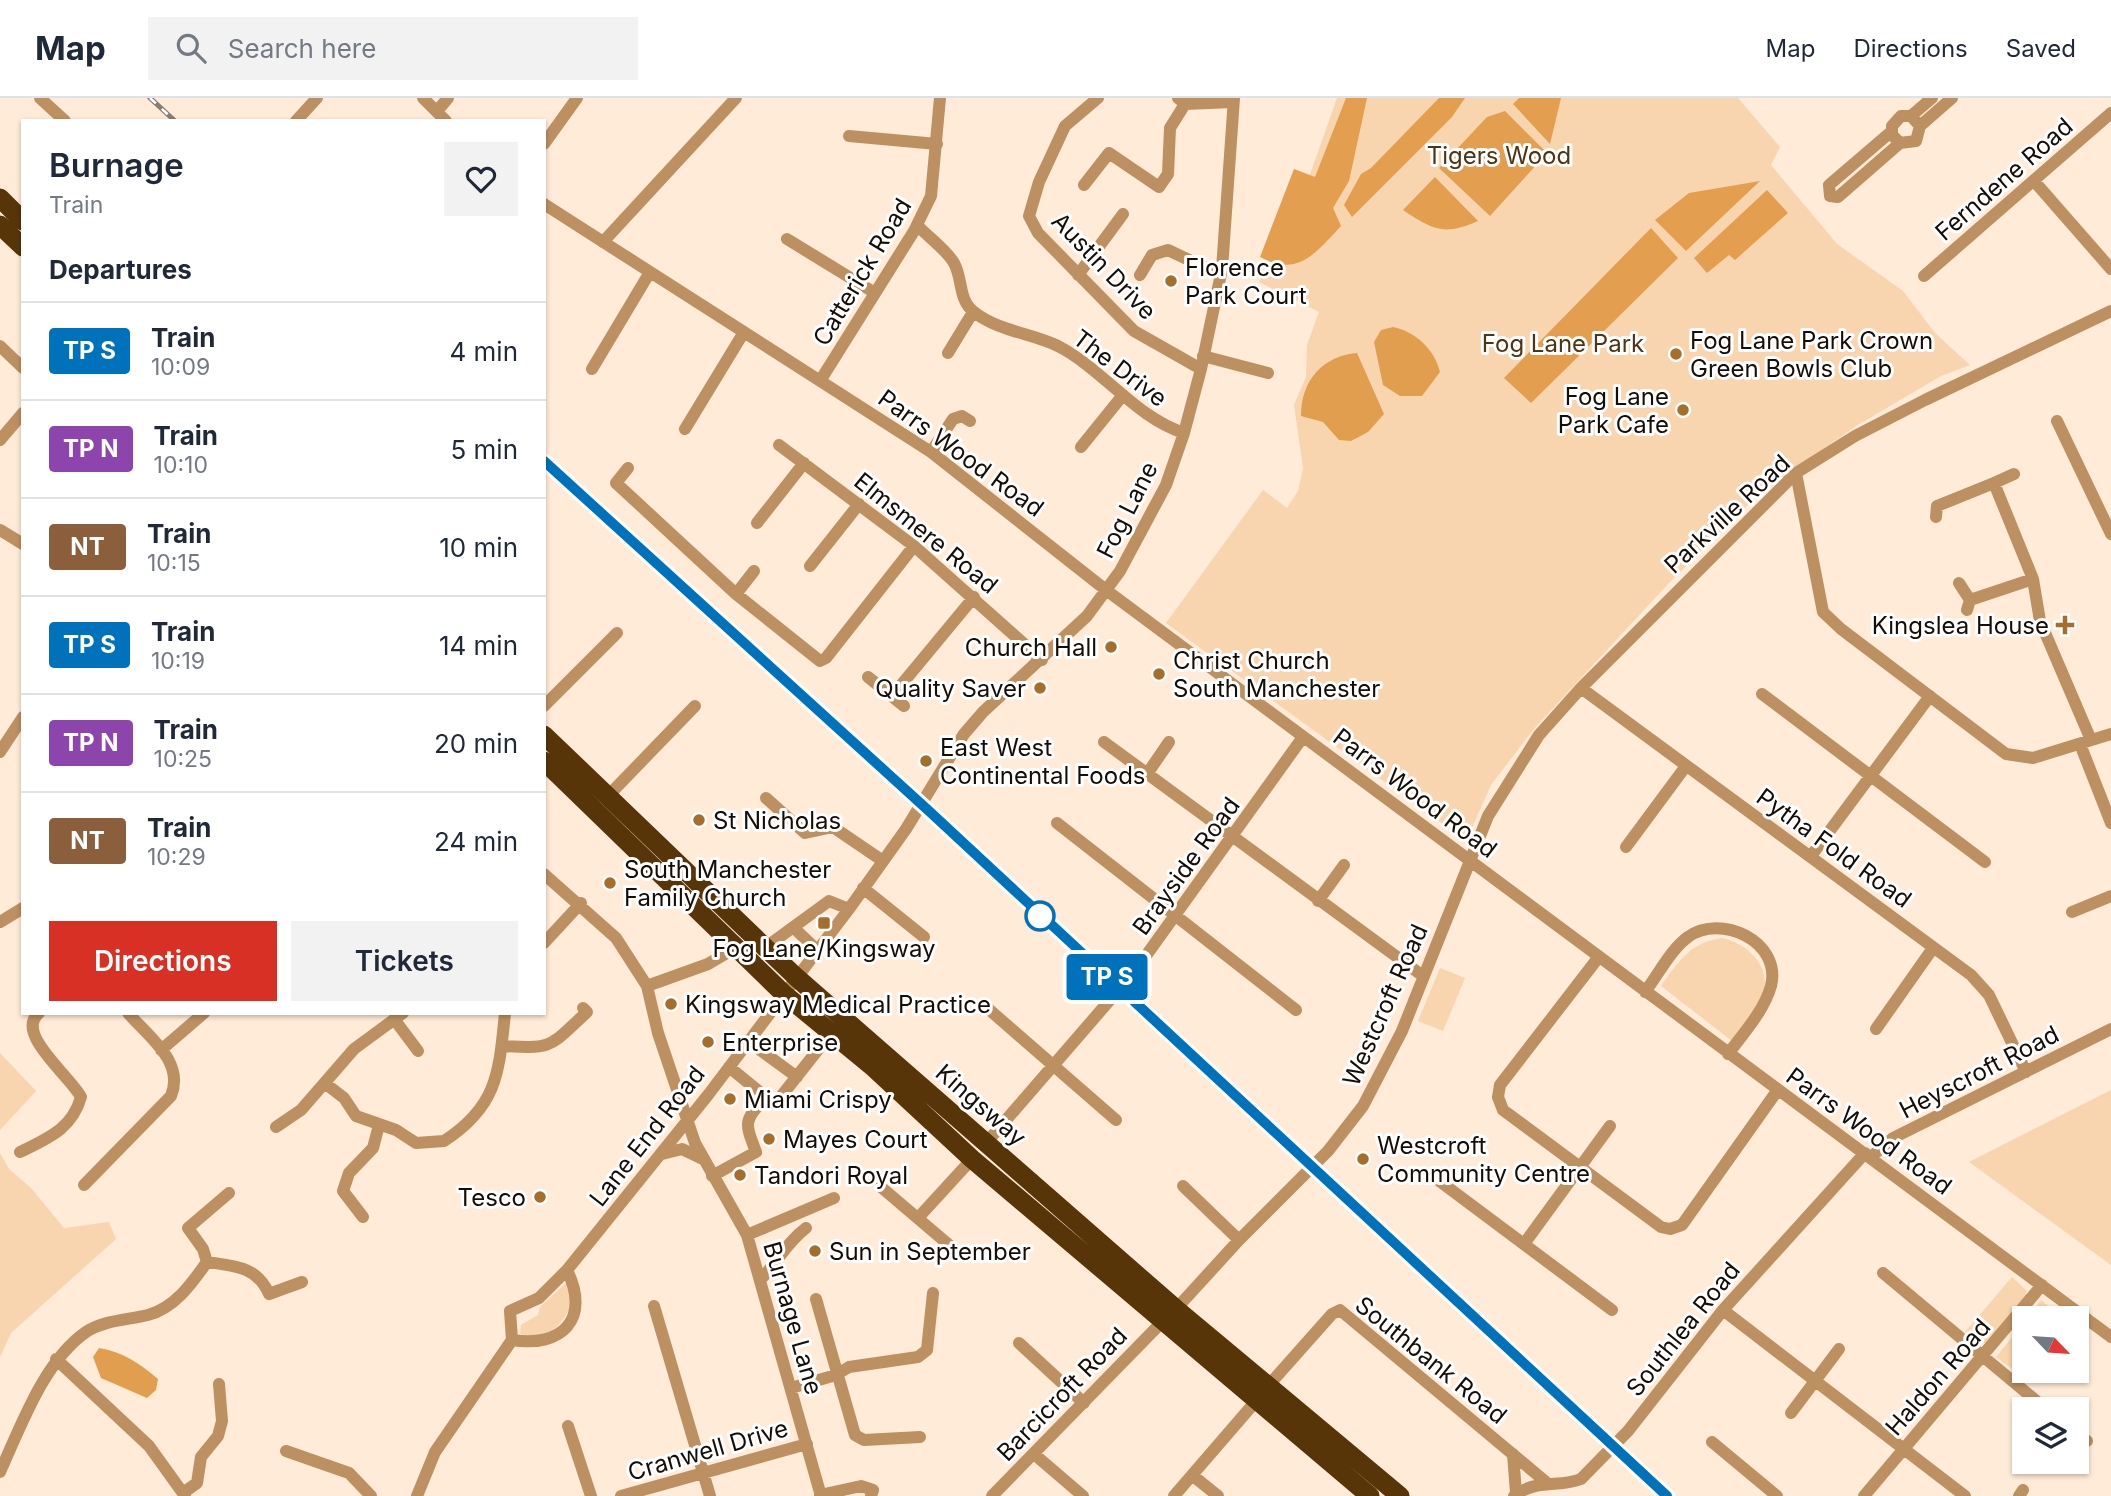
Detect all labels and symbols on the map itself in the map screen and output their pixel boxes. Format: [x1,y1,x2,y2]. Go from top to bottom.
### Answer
street label: Ferndene Road [1929,112,2079,246]
park label: Tigers Wood [1427,141,1571,170]
street label: Catterick Road [807,193,917,351]
street label: Austin Drive [1046,206,1162,326]
place label: Florence Park Court [1185,253,1307,310]
marker: Florence Park Court [1163,273,1179,289]
street label: The Drive [1067,323,1173,413]
place label: Fog Lane Park Crown Green Bowls Club [1690,326,1933,383]
park label: Fog Lane Park [1482,329,1644,358]
marker: Fog Lane Park Crown Green Bowls Club [1668,346,1684,362]
place label: Fog Lane Park Cafe [1558,382,1669,439]
street label: Parrs Wood Road [873,383,1049,523]
marker: Fog Lane Park Cafe [1675,402,1691,418]
street label: Parkville Road [1658,449,1796,579]
street label: Fog Lane [1090,457,1164,563]
street label: Elmsmere Road [848,466,1004,600]
place label: Kingslea House [1872,611,2049,640]
marker: Kingslea House [2055,615,2075,635]
place label: Church Hall [965,633,1097,662]
marker: Church Hall [1103,639,1119,655]
place label: Christ Church South Manchester [1173,646,1380,703]
marker: Christ Church South Manchester [1151,666,1167,682]
place label: Quality Saver [875,674,1026,703]
marker: Quality Saver [1032,680,1048,696]
street label: Parrs Wood Road [1328,722,1502,864]
place label: East West Continental Foods [940,733,1146,790]
marker: East West Continental Foods [918,753,934,769]
street label: Pytha Fold Road [1751,782,1917,914]
street label: Brayside Road [1126,791,1246,941]
place label: St Nicholas [713,806,841,835]
marker: St Nicholas [691,812,707,828]
place label: South Manchester Family Church [624,855,831,912]
marker: South Manchester Family Church [602,875,618,891]
unlabelled marker [1025,901,1055,931]
marker: Fog Lane/Kingsway [816,915,832,931]
street label: Westcroft Road [1336,920,1434,1090]
place label: Fog Lane/Kingsway [712,934,936,963]
line badge: TP S [1058,954,1156,1000]
place label: Kingsway Medical Practice [685,990,991,1019]
marker: Kingsway Medical Practice [663,996,679,1012]
street label: Heyscroft Road [1895,1019,2063,1125]
place label: Enterprise [722,1028,838,1057]
marker: Enterprise [700,1034,716,1050]
street label: Kingsway [930,1058,1032,1152]
street label: Lane End Road [583,1060,711,1212]
street label: Parrs Wood Road [1781,1061,1957,1201]
place label: Miami Crispy [744,1085,892,1114]
marker: Miami Crispy [722,1091,738,1107]
place label: Mayes Court [783,1125,928,1154]
marker: Mayes Court [761,1131,777,1147]
place label: Westcroft Community Centre [1377,1131,1590,1188]
marker: Westcroft Community Centre [1355,1151,1371,1167]
place label: Tandori Royal [754,1161,908,1190]
marker: Tandori Royal [732,1167,748,1183]
place label: Tesco [458,1183,526,1212]
marker: Tesco [532,1189,548,1205]
place label: Sun in September [829,1237,1031,1266]
street label: Burnage Lane [757,1238,829,1398]
marker: Sun in September [807,1243,823,1259]
street label: Southlea Road [1620,1256,1746,1402]
street label: Southbank Road [1349,1290,1513,1430]
north arrow [2012,1306,2090,1382]
street label: Haldon Road [1879,1313,1997,1441]
street label: Barcicroft Road [991,1321,1133,1467]
street label: Cranwell Drive [625,1413,791,1487]

